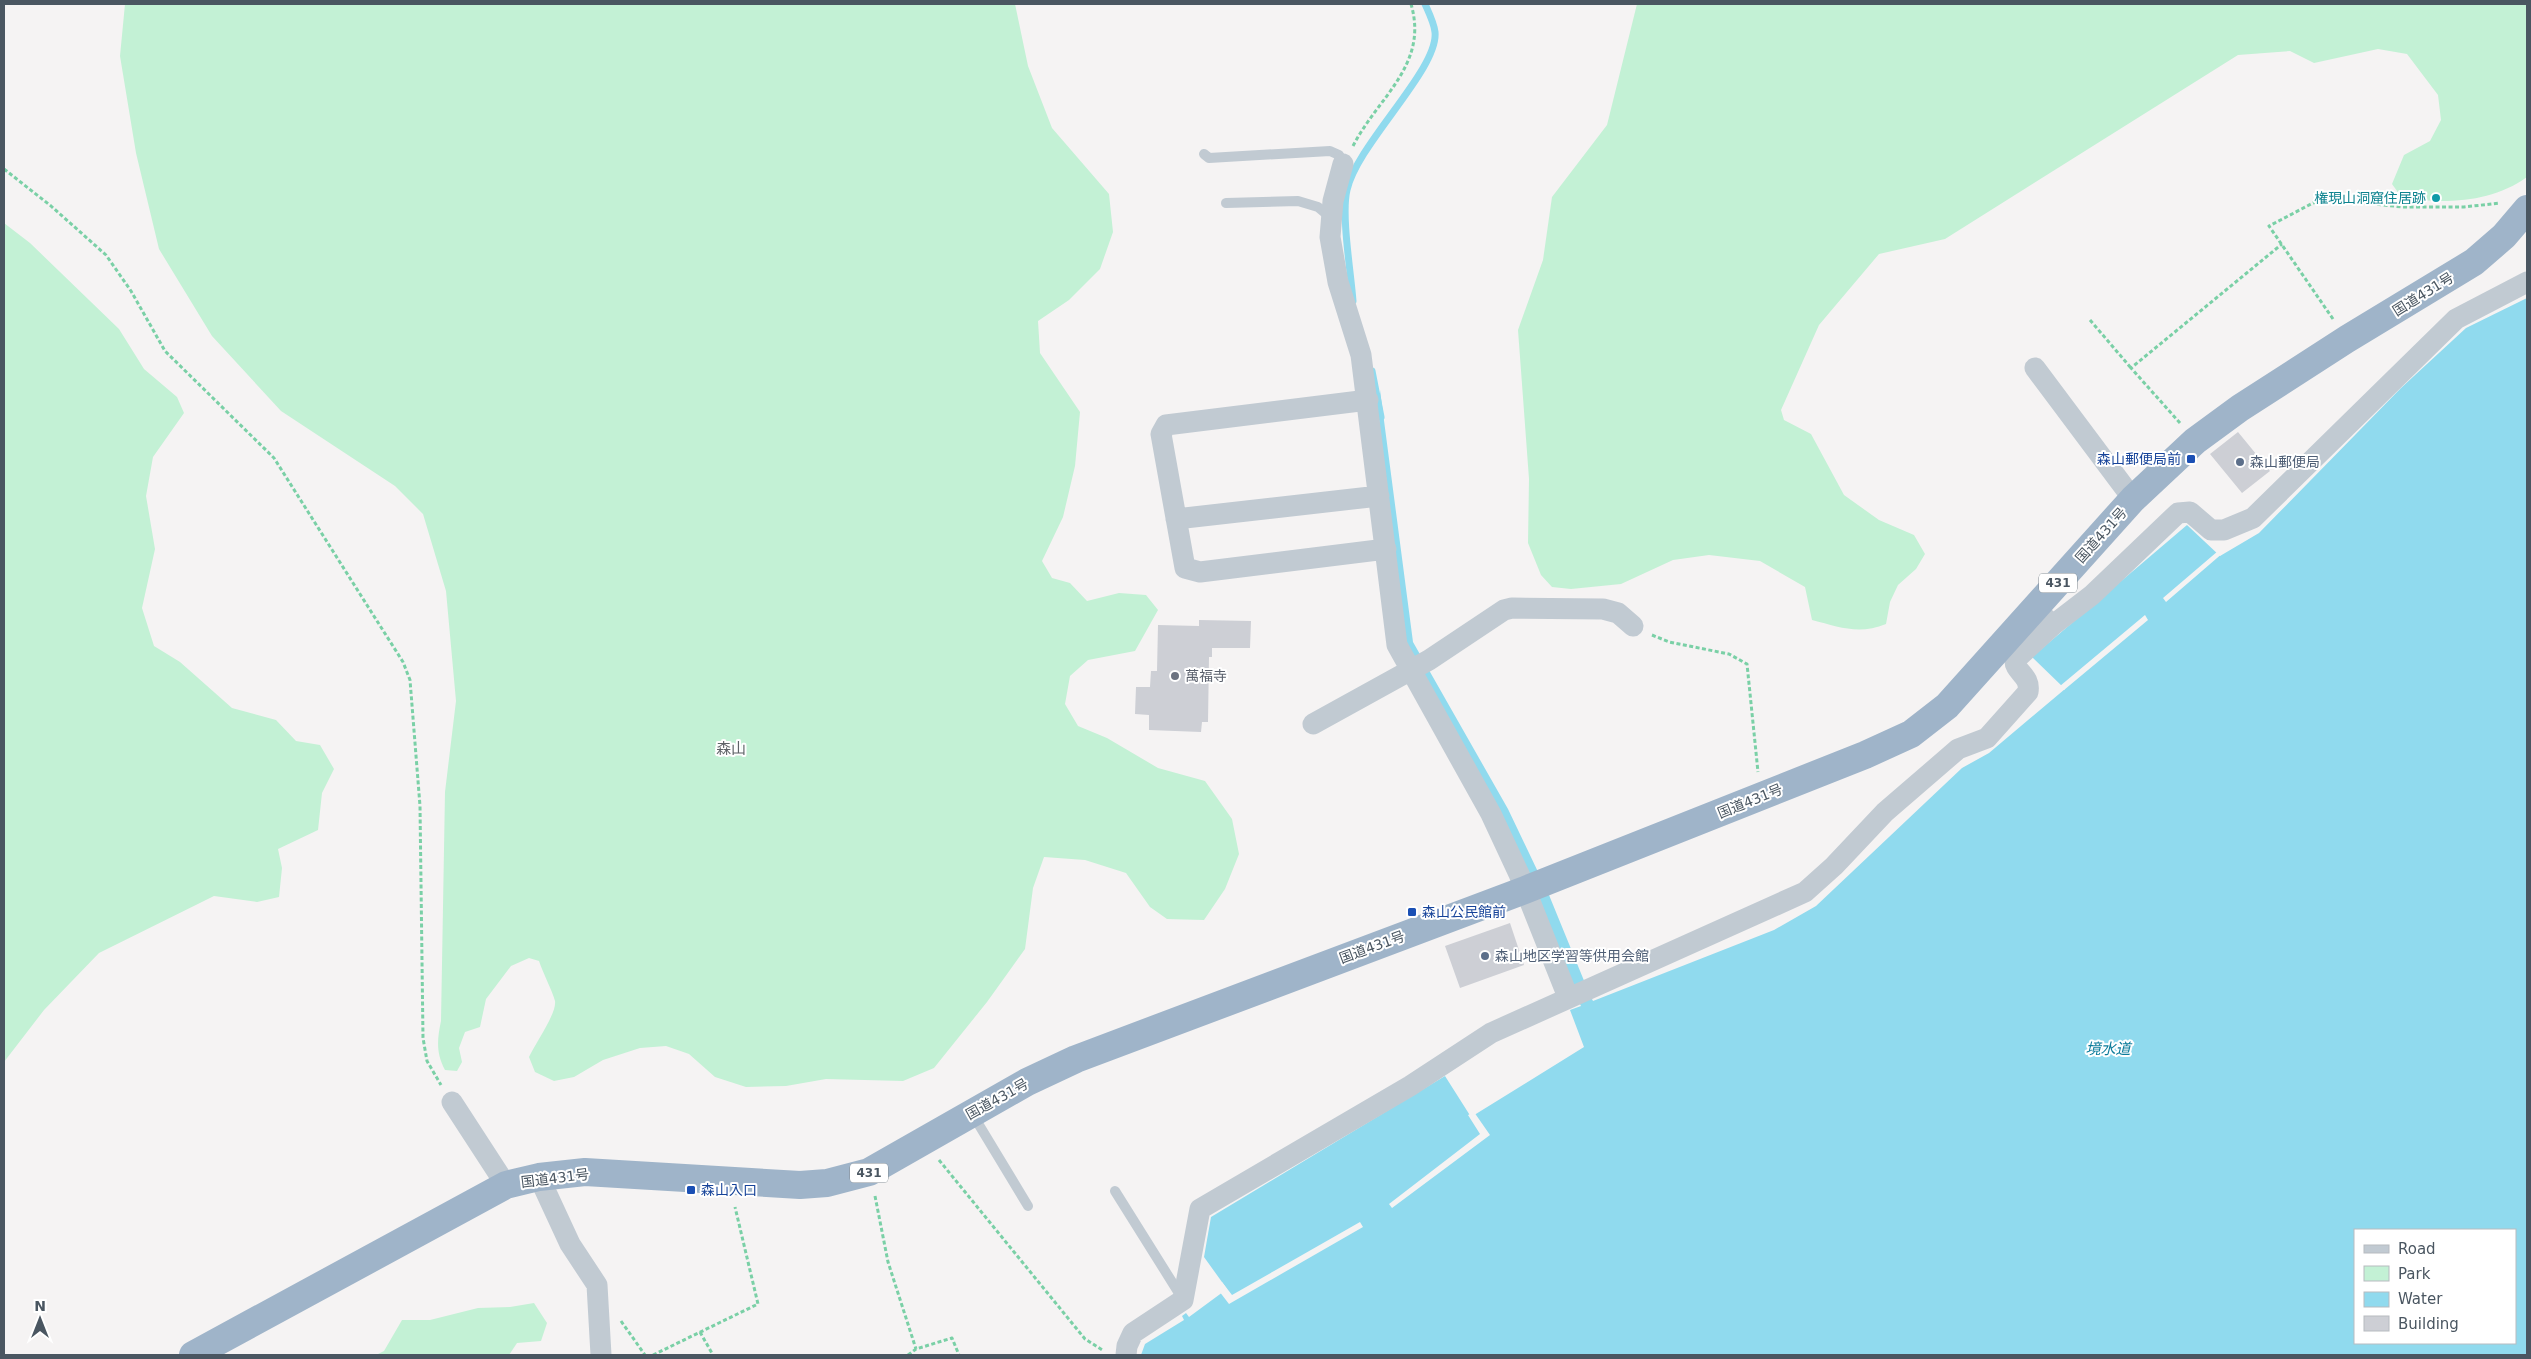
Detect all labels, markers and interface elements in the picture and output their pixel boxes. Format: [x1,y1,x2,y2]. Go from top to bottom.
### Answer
place label: 権現山洞窟住居跡 [2314,190,2426,206]
marker: 権現山洞窟住居跡 [2430,192,2442,204]
street label: 国道431号 [2390,269,2456,319]
place label: 森山郵便局前 [2097,451,2181,467]
marker: 森山郵便局前 [2185,453,2197,465]
place label: 森山郵便局 [2250,454,2320,470]
marker: 森山郵便局 [2234,456,2246,468]
street label: 国道431号 [2072,504,2130,566]
road number: 431 [2039,574,2077,592]
place label: 萬福寺 [1185,668,1227,684]
marker: 萬福寺 [1169,670,1181,682]
district label: 森山 [716,740,746,758]
street label: 国道431号 [1715,781,1785,821]
place label: 森山公民館前 [1422,904,1506,920]
marker: 森山公民館前 [1406,906,1418,918]
street label: 国道431号 [1337,928,1407,966]
place label: 森山地区学習等供用会館 [1495,948,1649,964]
marker: 森山地区学習等供用会館 [1479,950,1491,962]
water label: 境水道 [2085,1040,2132,1058]
street label: 国道431号 [963,1075,1031,1123]
road number: 431 [850,1164,888,1182]
street label: 国道431号 [520,1166,590,1190]
place label: 森山入口 [701,1182,757,1198]
marker: 森山入口 [685,1184,697,1196]
legend [2354,1229,2516,1344]
text: Road [2398,1240,2436,1258]
text: Park [2398,1265,2431,1283]
text: Water [2398,1290,2443,1308]
north arrow [15,1294,65,1344]
text: N [34,1298,46,1314]
text: Building [2398,1315,2459,1333]

